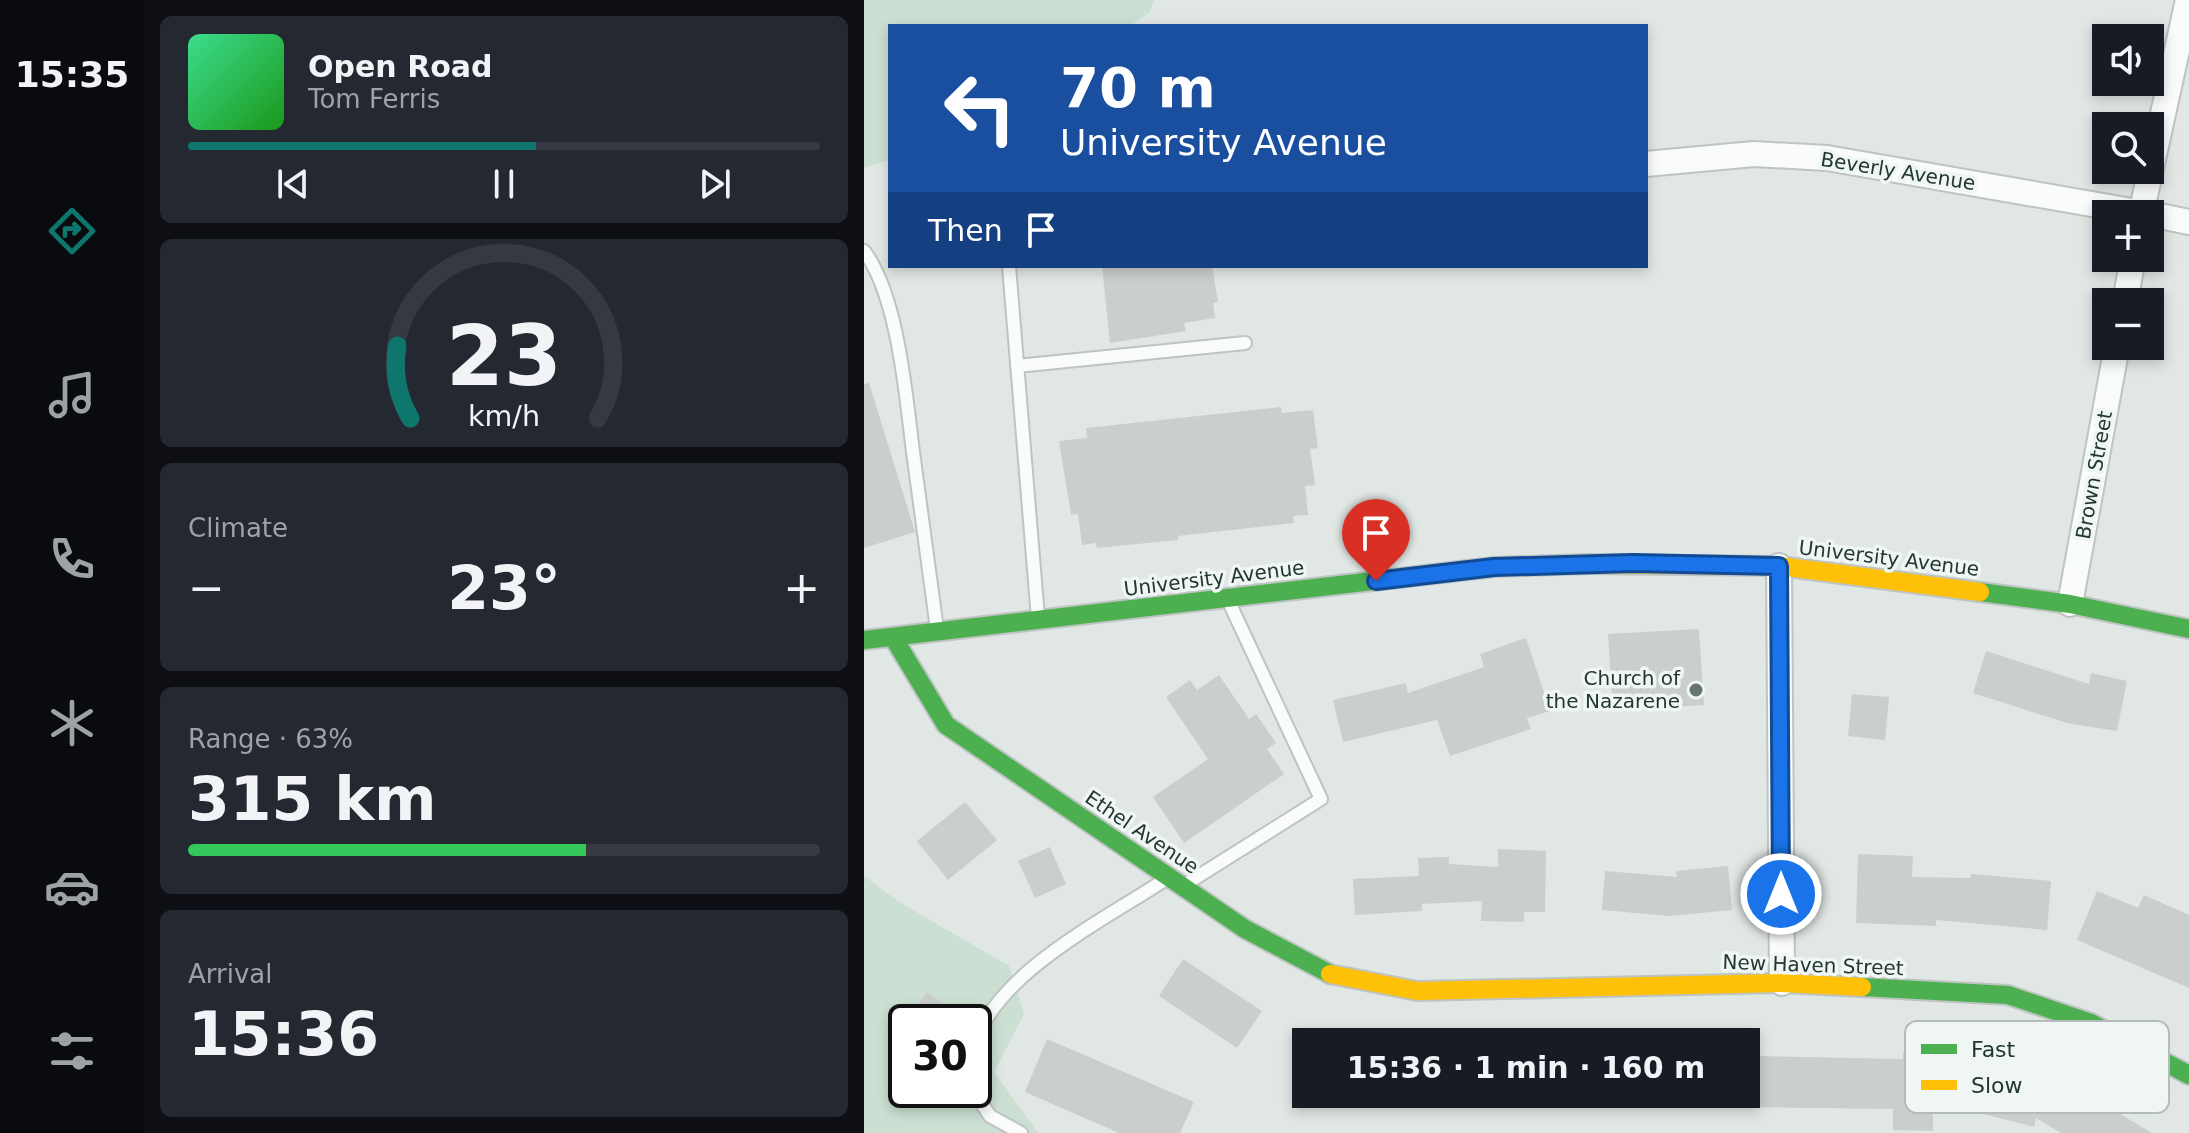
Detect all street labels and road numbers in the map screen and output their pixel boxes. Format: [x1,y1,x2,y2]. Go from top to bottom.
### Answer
street label: Beverly Avenue [1819,147,1977,195]
street label: Brown Street [2071,409,2117,541]
street label: University Avenue [1797,535,1981,581]
street label: University Avenue [1122,555,1306,601]
street label: Ethel Avenue [1081,785,1203,879]
street label: New Haven Street [1722,950,1904,980]

